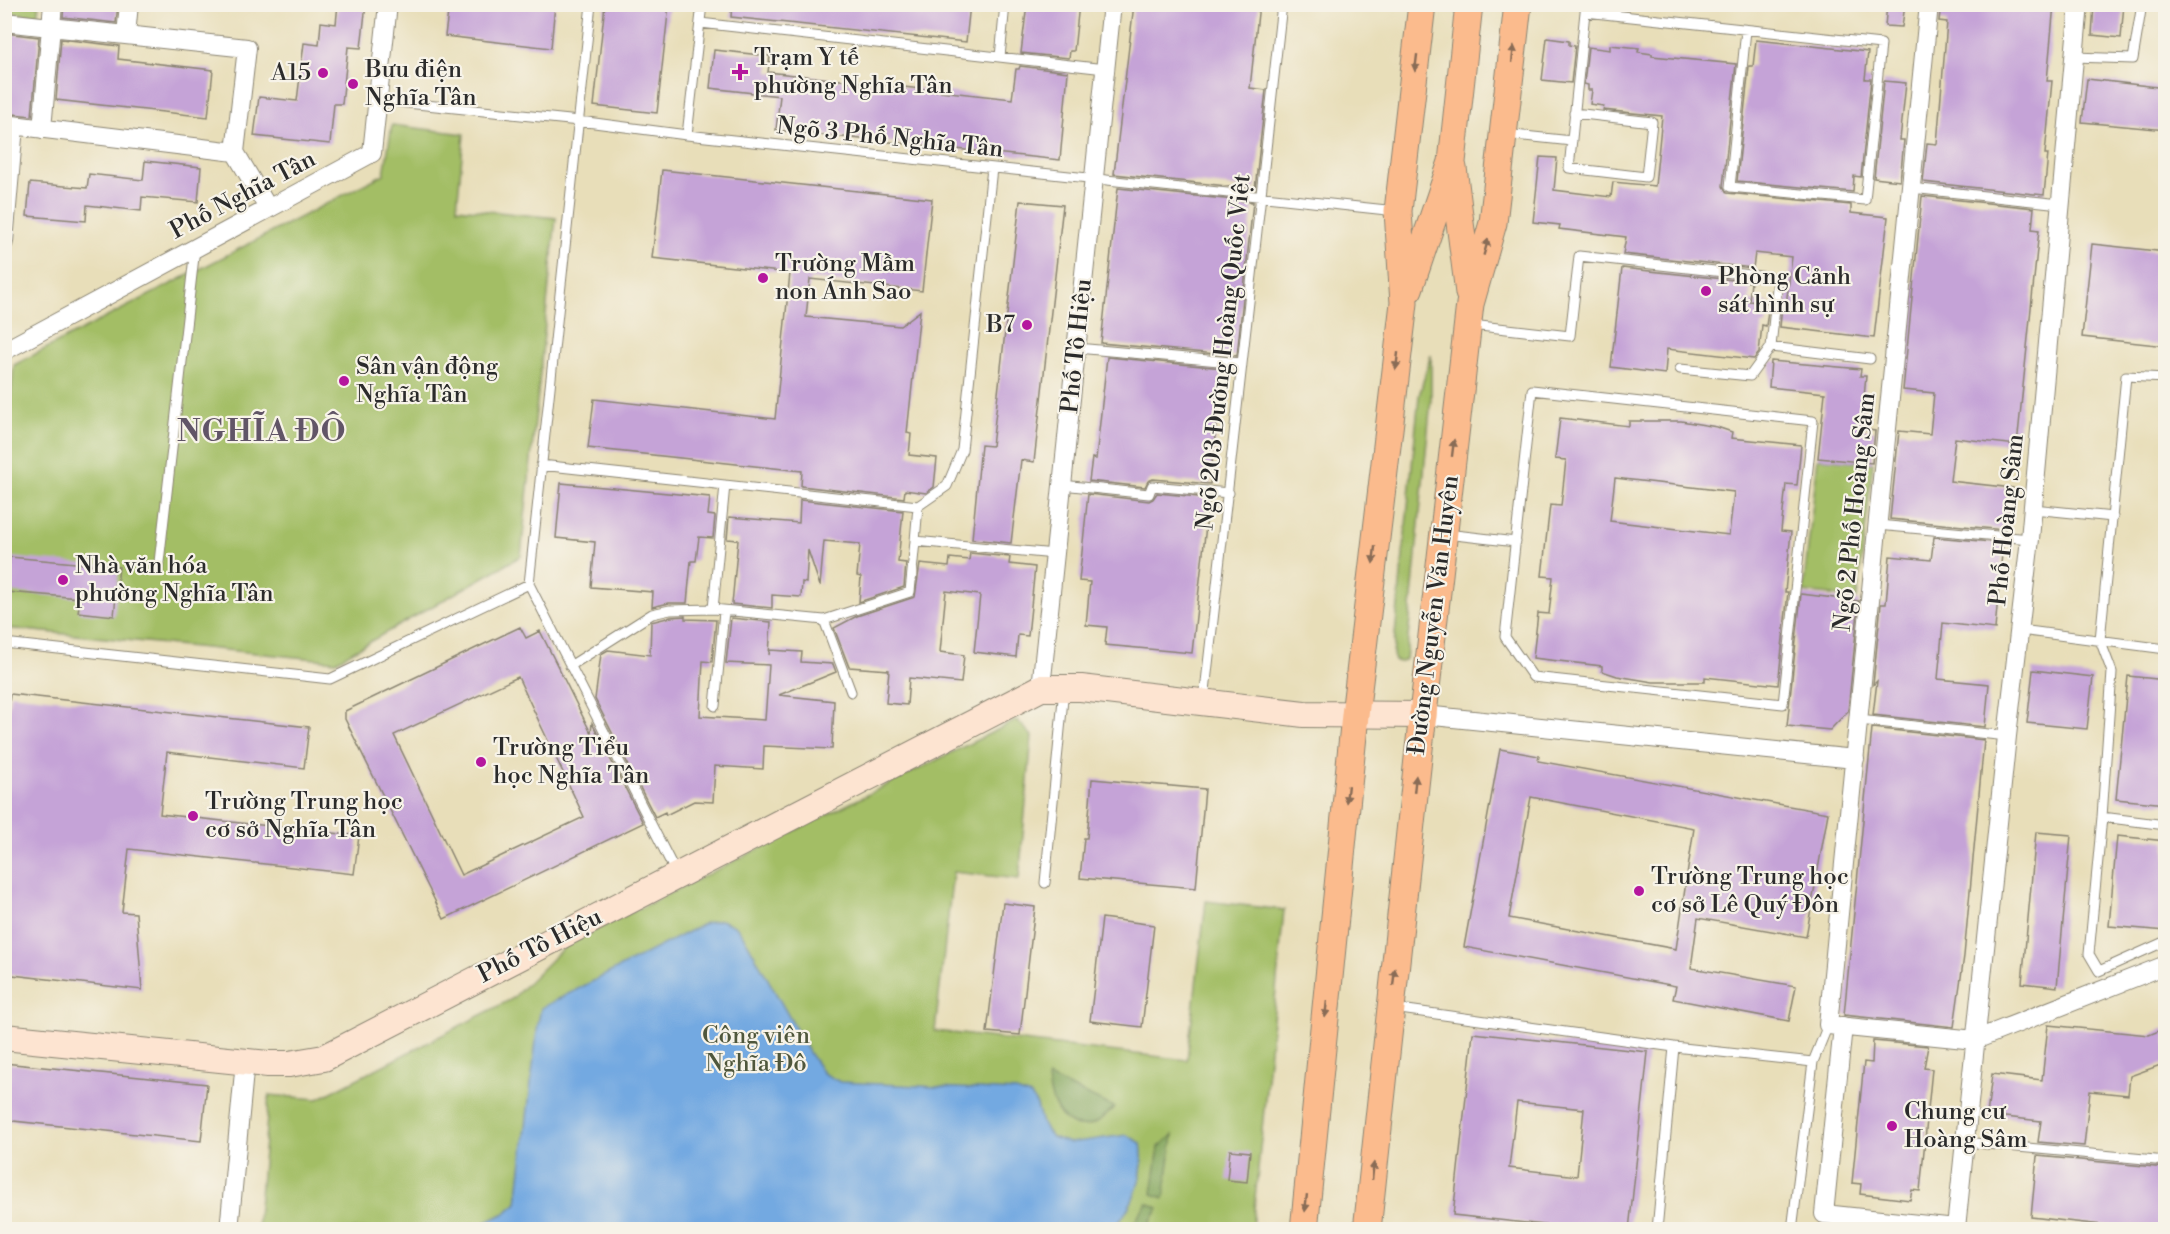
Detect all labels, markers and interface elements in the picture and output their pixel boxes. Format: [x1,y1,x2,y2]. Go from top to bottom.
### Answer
place label: Trạm Y tế phường Nghĩa Tân [754,43,953,101]
one-way arrow [1508,45,1518,64]
one-way arrow [1411,53,1420,72]
place label: Bưu điện Nghĩa Tân [364,55,477,113]
place label: A15 [270,58,311,88]
marker: Trạm Y tế phường Nghĩa Tân [731,63,749,81]
marker: A15 [316,66,330,80]
marker: Bưu điện Nghĩa Tân [346,77,360,91]
street label: Ngõ 3 Phố Nghĩa Tân [775,111,1005,165]
street label: Phố Nghĩa Tân [165,144,321,246]
street label: Ngõ 203 Đường Hoàng Quốc Việt [1190,172,1258,532]
one-way arrow [1482,238,1492,256]
place label: Trường Mầm non Ánh Sao [775,249,915,307]
place label: Phòng Cảnh sát hình sự [1718,262,1851,320]
marker: Trường Mầm non Ánh Sao [756,271,770,285]
street label: Phố Tô Hiệu [1055,277,1099,415]
marker: Phòng Cảnh sát hình sự [1699,284,1713,298]
place label: B7 [985,310,1015,340]
marker: B7 [1020,318,1034,332]
place label: Sân vận động Nghĩa Tân [356,352,499,410]
one-way arrow [1392,352,1402,371]
marker: Sân vận động Nghĩa Tân [337,374,351,388]
street label: Ngõ 2 Phố Hoàng Sâm [1828,391,1882,633]
district label: NGHĨA ĐÔ [177,411,347,451]
street label: Phố Hoàng Sâm [1983,433,2031,607]
one-way arrow [1448,439,1458,458]
street label: Đường Nguyễn Văn Huyên [1402,474,1466,756]
one-way arrow [1369,545,1379,564]
place label: Nhà văn hóa phường Nghĩa Tân [75,551,274,609]
marker: Nhà văn hóa phường Nghĩa Tân [56,573,70,587]
place label: Trường Tiểu học Nghĩa Tân [493,733,649,791]
marker: Trường Tiểu học Nghĩa Tân [474,755,488,769]
one-way arrow [1410,774,1420,793]
one-way arrow [1342,784,1352,803]
place label: Trường Trung học cơ sở Nghĩa Tân [205,787,403,845]
marker: Trường Trung học cơ sở Nghĩa Tân [186,809,200,823]
place label: Trường Trung học cơ sở Lê Quý Đôn [1651,862,1849,920]
marker: Trường Trung học cơ sở Lê Quý Đôn [1632,884,1646,898]
street label: Phố Tô Hiệu [473,902,607,990]
one-way arrow [1389,968,1399,987]
one-way arrow [1321,999,1331,1018]
park label: Công viên Nghĩa Đô [702,1021,810,1079]
place label: Chung cư Hoàng Sâm [1904,1097,2027,1155]
marker: Chung cư Hoàng Sâm [1885,1119,1899,1133]
one-way arrow [1368,1162,1378,1181]
one-way arrow [1302,1193,1311,1212]

